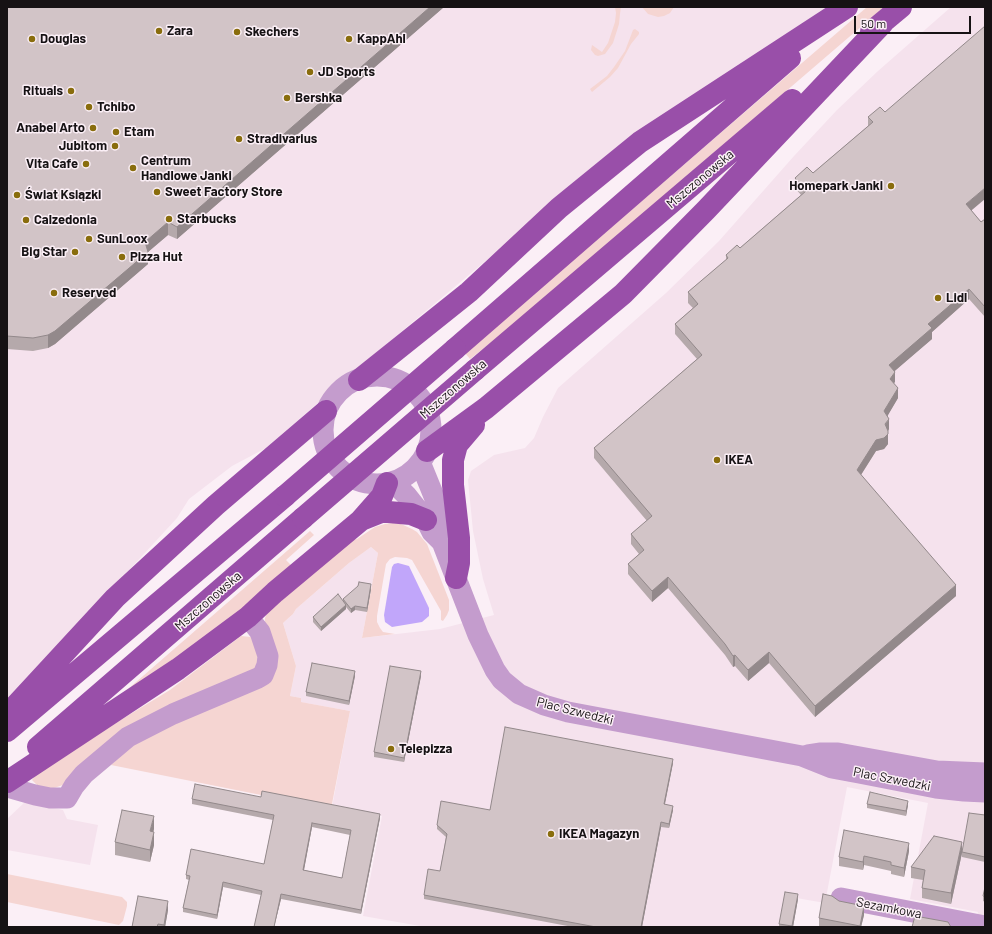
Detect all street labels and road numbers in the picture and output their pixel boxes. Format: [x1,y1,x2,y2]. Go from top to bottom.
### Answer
street label: Mszczonowska [663,146,737,212]
street label: Mszczonowska [417,356,489,422]
street label: Mszczonowska [172,568,244,634]
street label: Plac Szwedzki [535,694,615,728]
street label: Plac Szwedzki [852,764,932,794]
street label: Sezamkowa [855,894,923,922]

